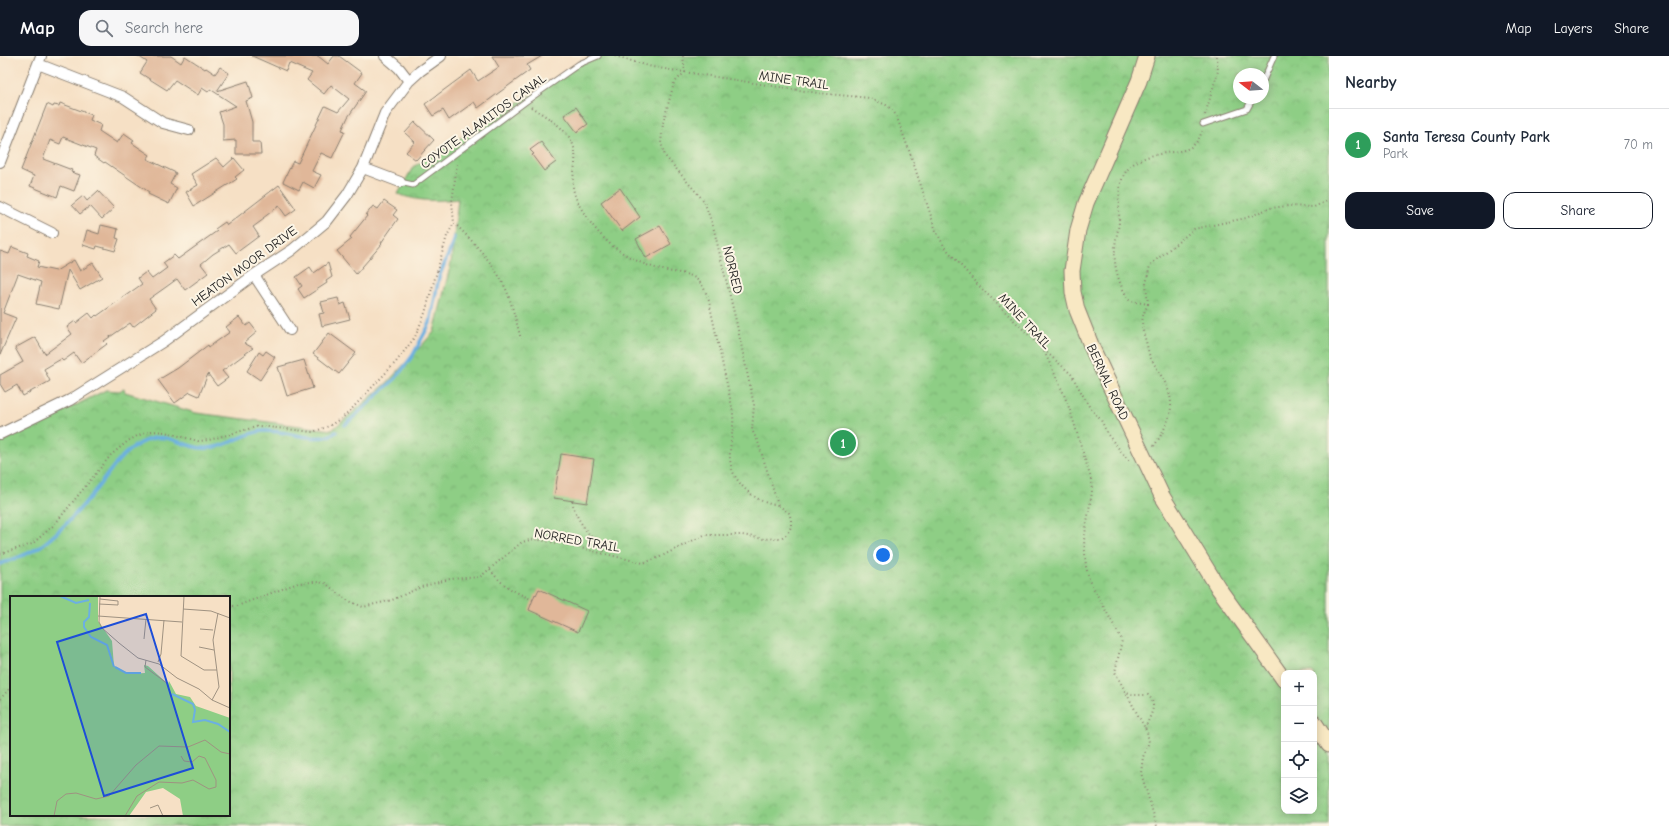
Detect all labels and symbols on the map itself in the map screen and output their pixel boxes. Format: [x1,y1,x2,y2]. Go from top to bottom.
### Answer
street label: MINE TRAIL [758,68,830,92]
north arrow [1233,68,1269,104]
street label: COYOTE ALAMITOS CANAL [417,70,549,172]
street label: HEATON MOOR DRIVE [188,223,300,309]
street label: NORRED [720,245,746,295]
street label: MINE TRAIL [996,290,1055,352]
street label: BERNAL ROAD [1084,341,1132,423]
pin: 1 [830,428,856,458]
street label: NORRED TRAIL [533,525,621,555]
your location [873,545,893,565]
inset map [10,596,230,816]

